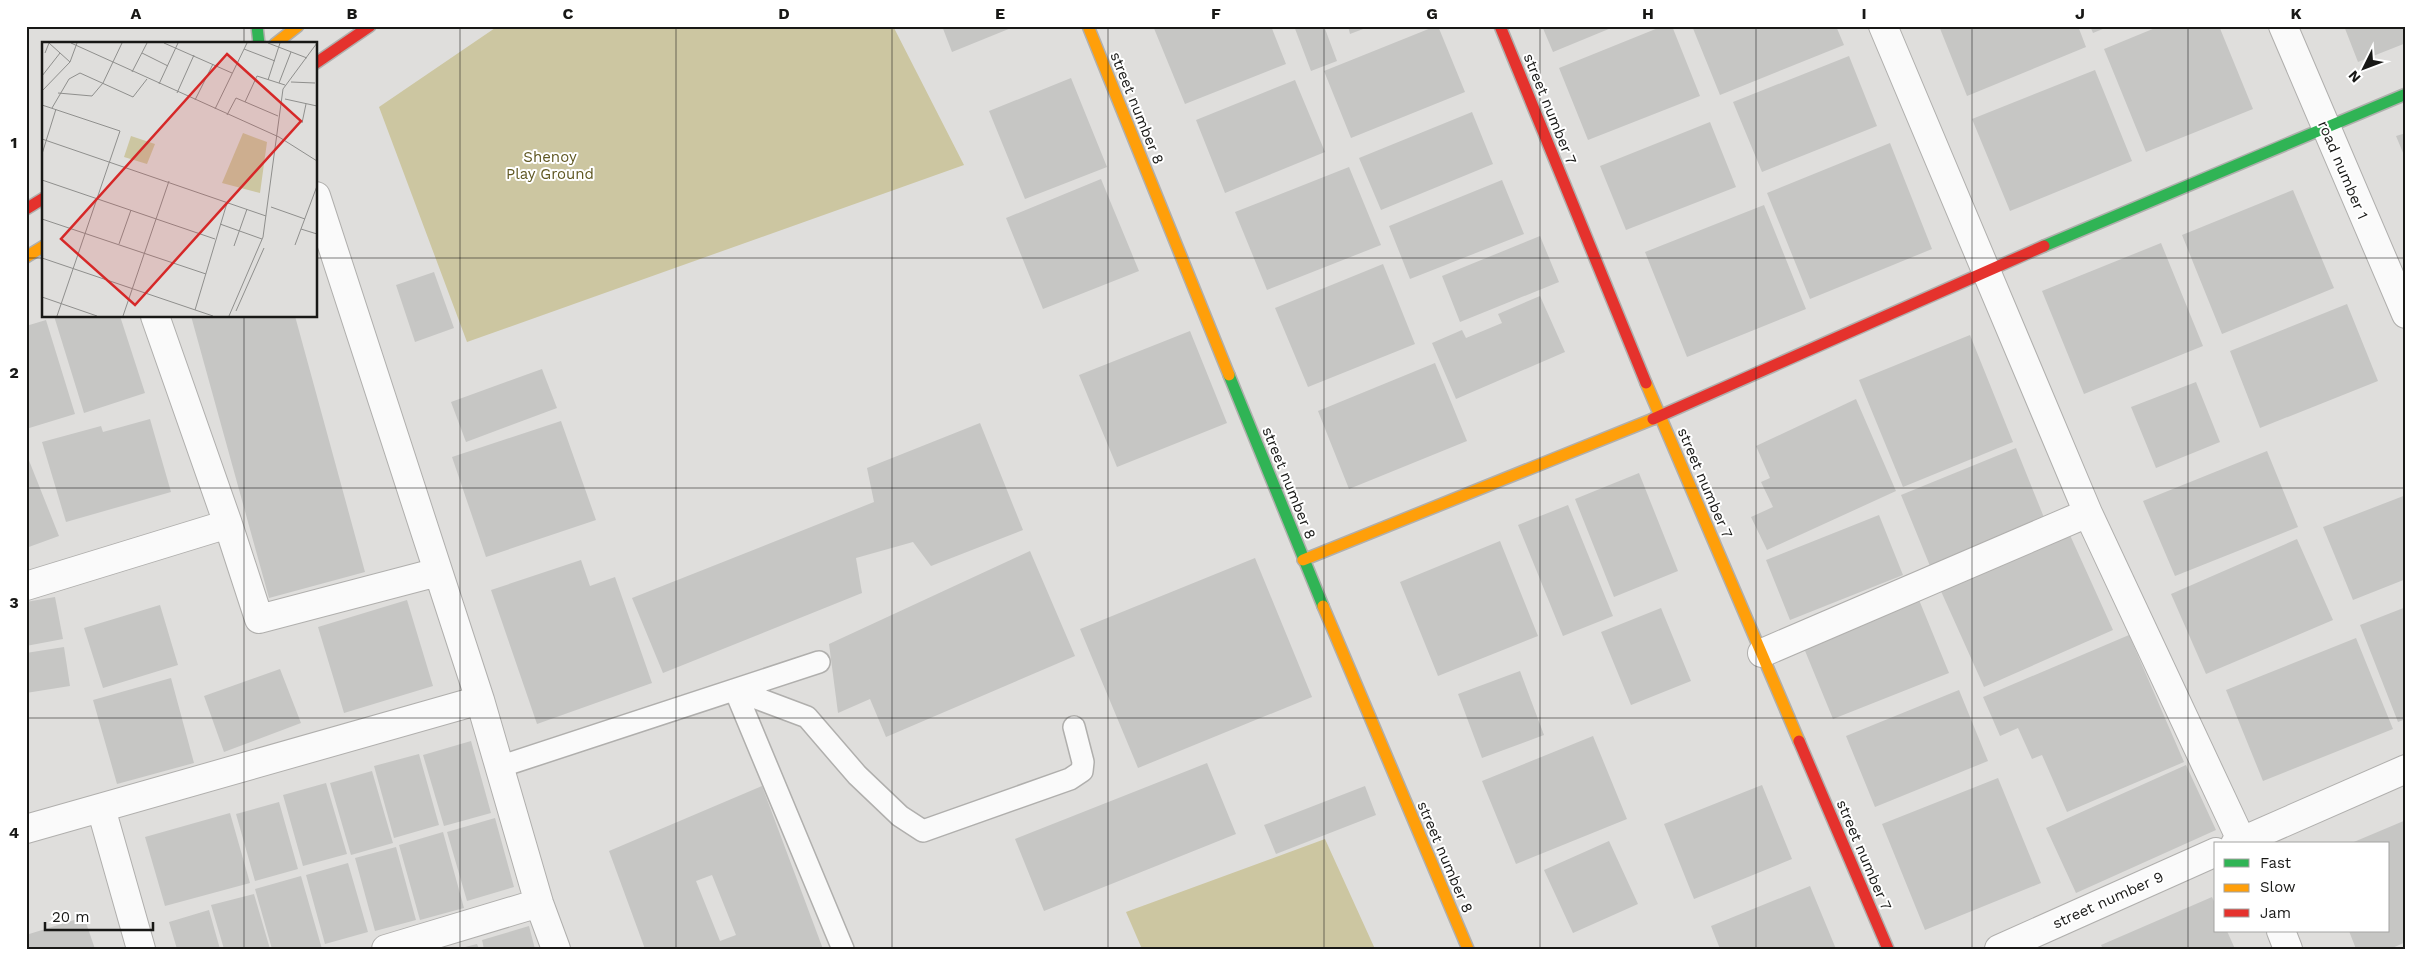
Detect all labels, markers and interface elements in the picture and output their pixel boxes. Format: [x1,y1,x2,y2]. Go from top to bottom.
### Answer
text: A [131,4,142,23]
text: B [347,4,358,23]
text: C [563,4,574,23]
text: D [778,4,790,23]
text: E [995,4,1005,23]
text: F [1211,4,1221,23]
text: G [1426,4,1438,23]
text: H [1642,4,1654,23]
text: I [1861,4,1867,23]
text: J [2075,4,2085,23]
text: K [2290,4,2302,23]
inset map [42,42,318,318]
north arrow [2340,42,2390,92]
street label: street number 8 [1106,49,1168,167]
street label: street number 7 [1520,51,1580,167]
text: N [2345,67,2364,86]
street label: road number 1 [2314,118,2372,222]
text: 1 [11,133,17,152]
park label: Shenoy Play Ground [506,148,594,183]
text: 2 [9,363,19,382]
street label: street number 8 [1258,424,1320,542]
street label: street number 7 [1674,425,1736,541]
text: 3 [9,593,19,612]
street label: street number 7 [1833,797,1895,913]
street label: street number 8 [1413,798,1477,916]
text: 4 [9,823,19,842]
legend [2214,842,2390,932]
text: Fast [2260,854,2292,872]
street label: street number 9 [2050,867,2166,933]
text: Slow [2260,878,2296,896]
scale bar [45,900,152,932]
text: Jam [2260,904,2291,922]
text: 20 m [52,908,90,926]

